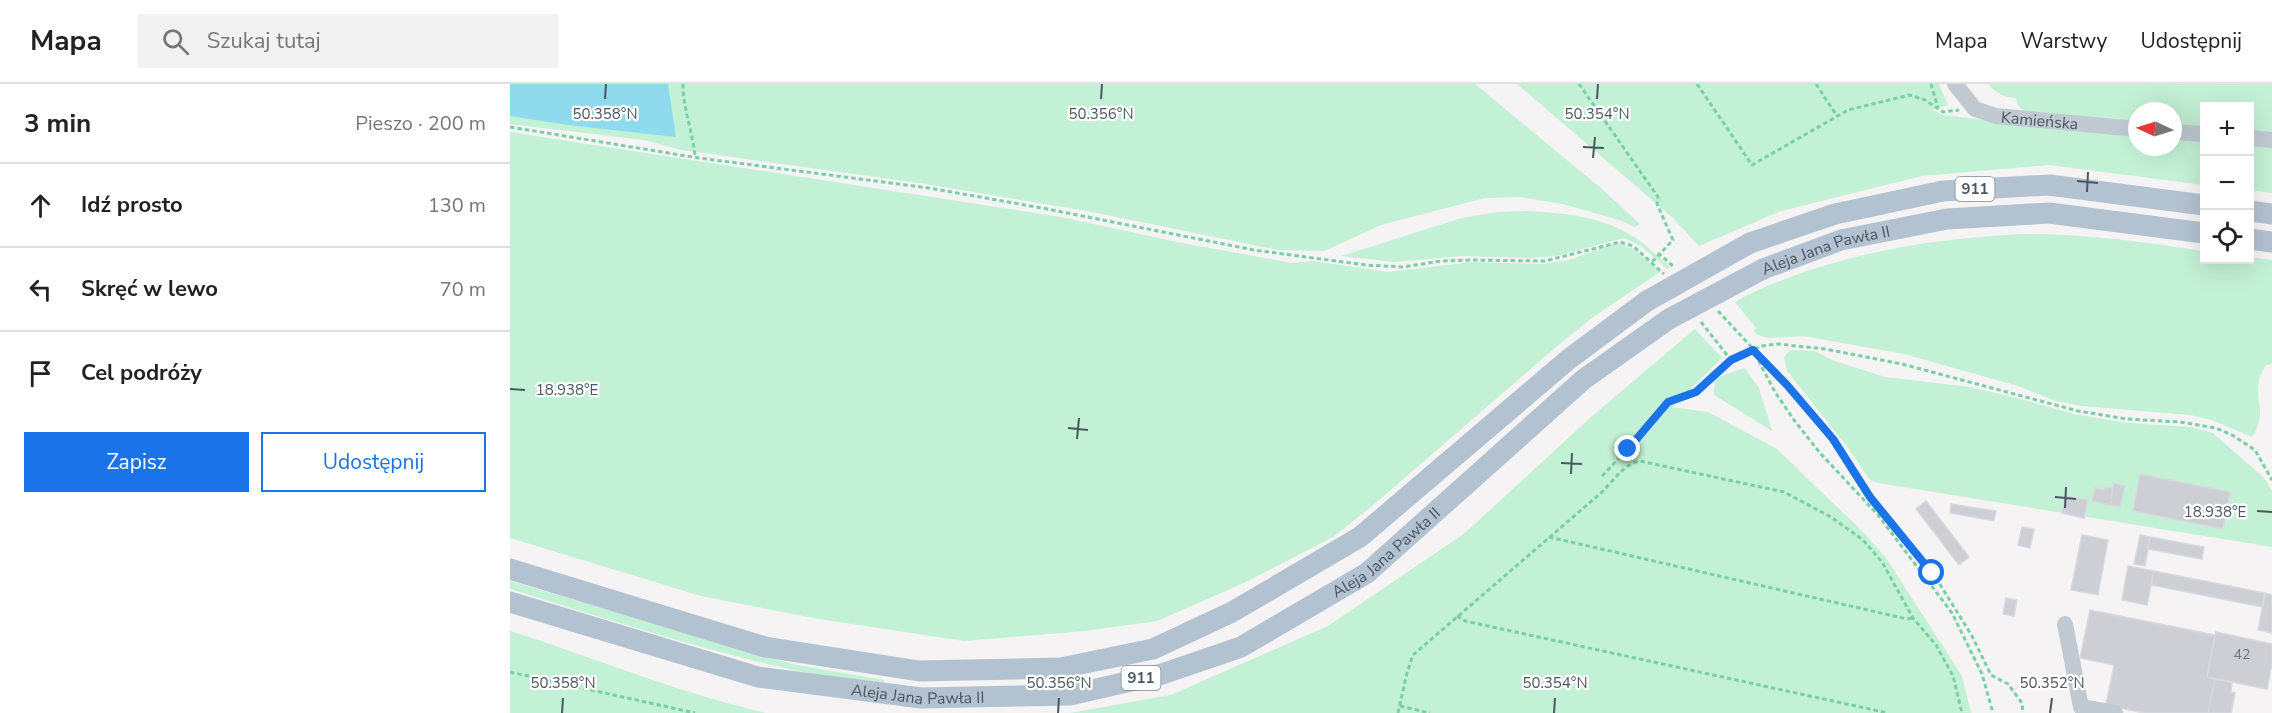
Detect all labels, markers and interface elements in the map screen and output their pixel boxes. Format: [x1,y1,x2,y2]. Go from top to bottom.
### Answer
search box [138,14,558,68]
text: Mapa [30,22,102,60]
icon: search [159,25,192,58]
text: Szukaj tutaj [207,26,321,56]
text: Mapa [1935,27,1988,55]
text: Warstwy [2021,27,2107,55]
text: Udostępnij [2140,27,2242,55]
north arrow [2128,102,2182,156]
map controls [2200,102,2254,264]
button: + [2200,102,2254,156]
text: 50.358°N [572,104,638,124]
text: 50.356°N [1068,104,1134,124]
text: 50.354°N [1564,104,1630,124]
text: 3 min [24,106,91,141]
street label: Kamieńska [2000,107,2079,136]
text: Pieszo · 200 m [355,110,486,137]
button: − [2200,156,2254,210]
road number: 911 [1956,177,1994,201]
icon: ahead [24,189,57,222]
text: Idź prosto [81,190,183,220]
text: 130 m [428,192,486,219]
button: locate [2200,210,2254,264]
street label: Aleja Jana Pawła II [1759,221,1892,281]
icon: left [24,273,57,306]
text: Skręć w lewo [81,274,218,304]
text: 70 m [440,276,486,303]
icon: arrive [24,357,57,390]
text: Cel podróży [81,358,202,388]
text: 18.938°E [536,380,598,400]
button: Zapisz [24,432,249,492]
button: Udostępnij [261,432,486,492]
route end [1614,435,1640,461]
text: 18.938°E [2184,502,2246,522]
street label: Aleja Jana Pawła II [1328,503,1445,603]
route start [1918,559,1944,585]
house number: 42 [2234,645,2250,664]
road number: 911 [1122,666,1160,690]
text: 50.358°N [530,673,596,693]
text: 50.356°N [1026,673,1092,693]
text: 50.354°N [1522,673,1588,693]
text: 50.352°N [2019,673,2085,693]
street label: Aleja Jana Pawła II [850,679,985,710]

